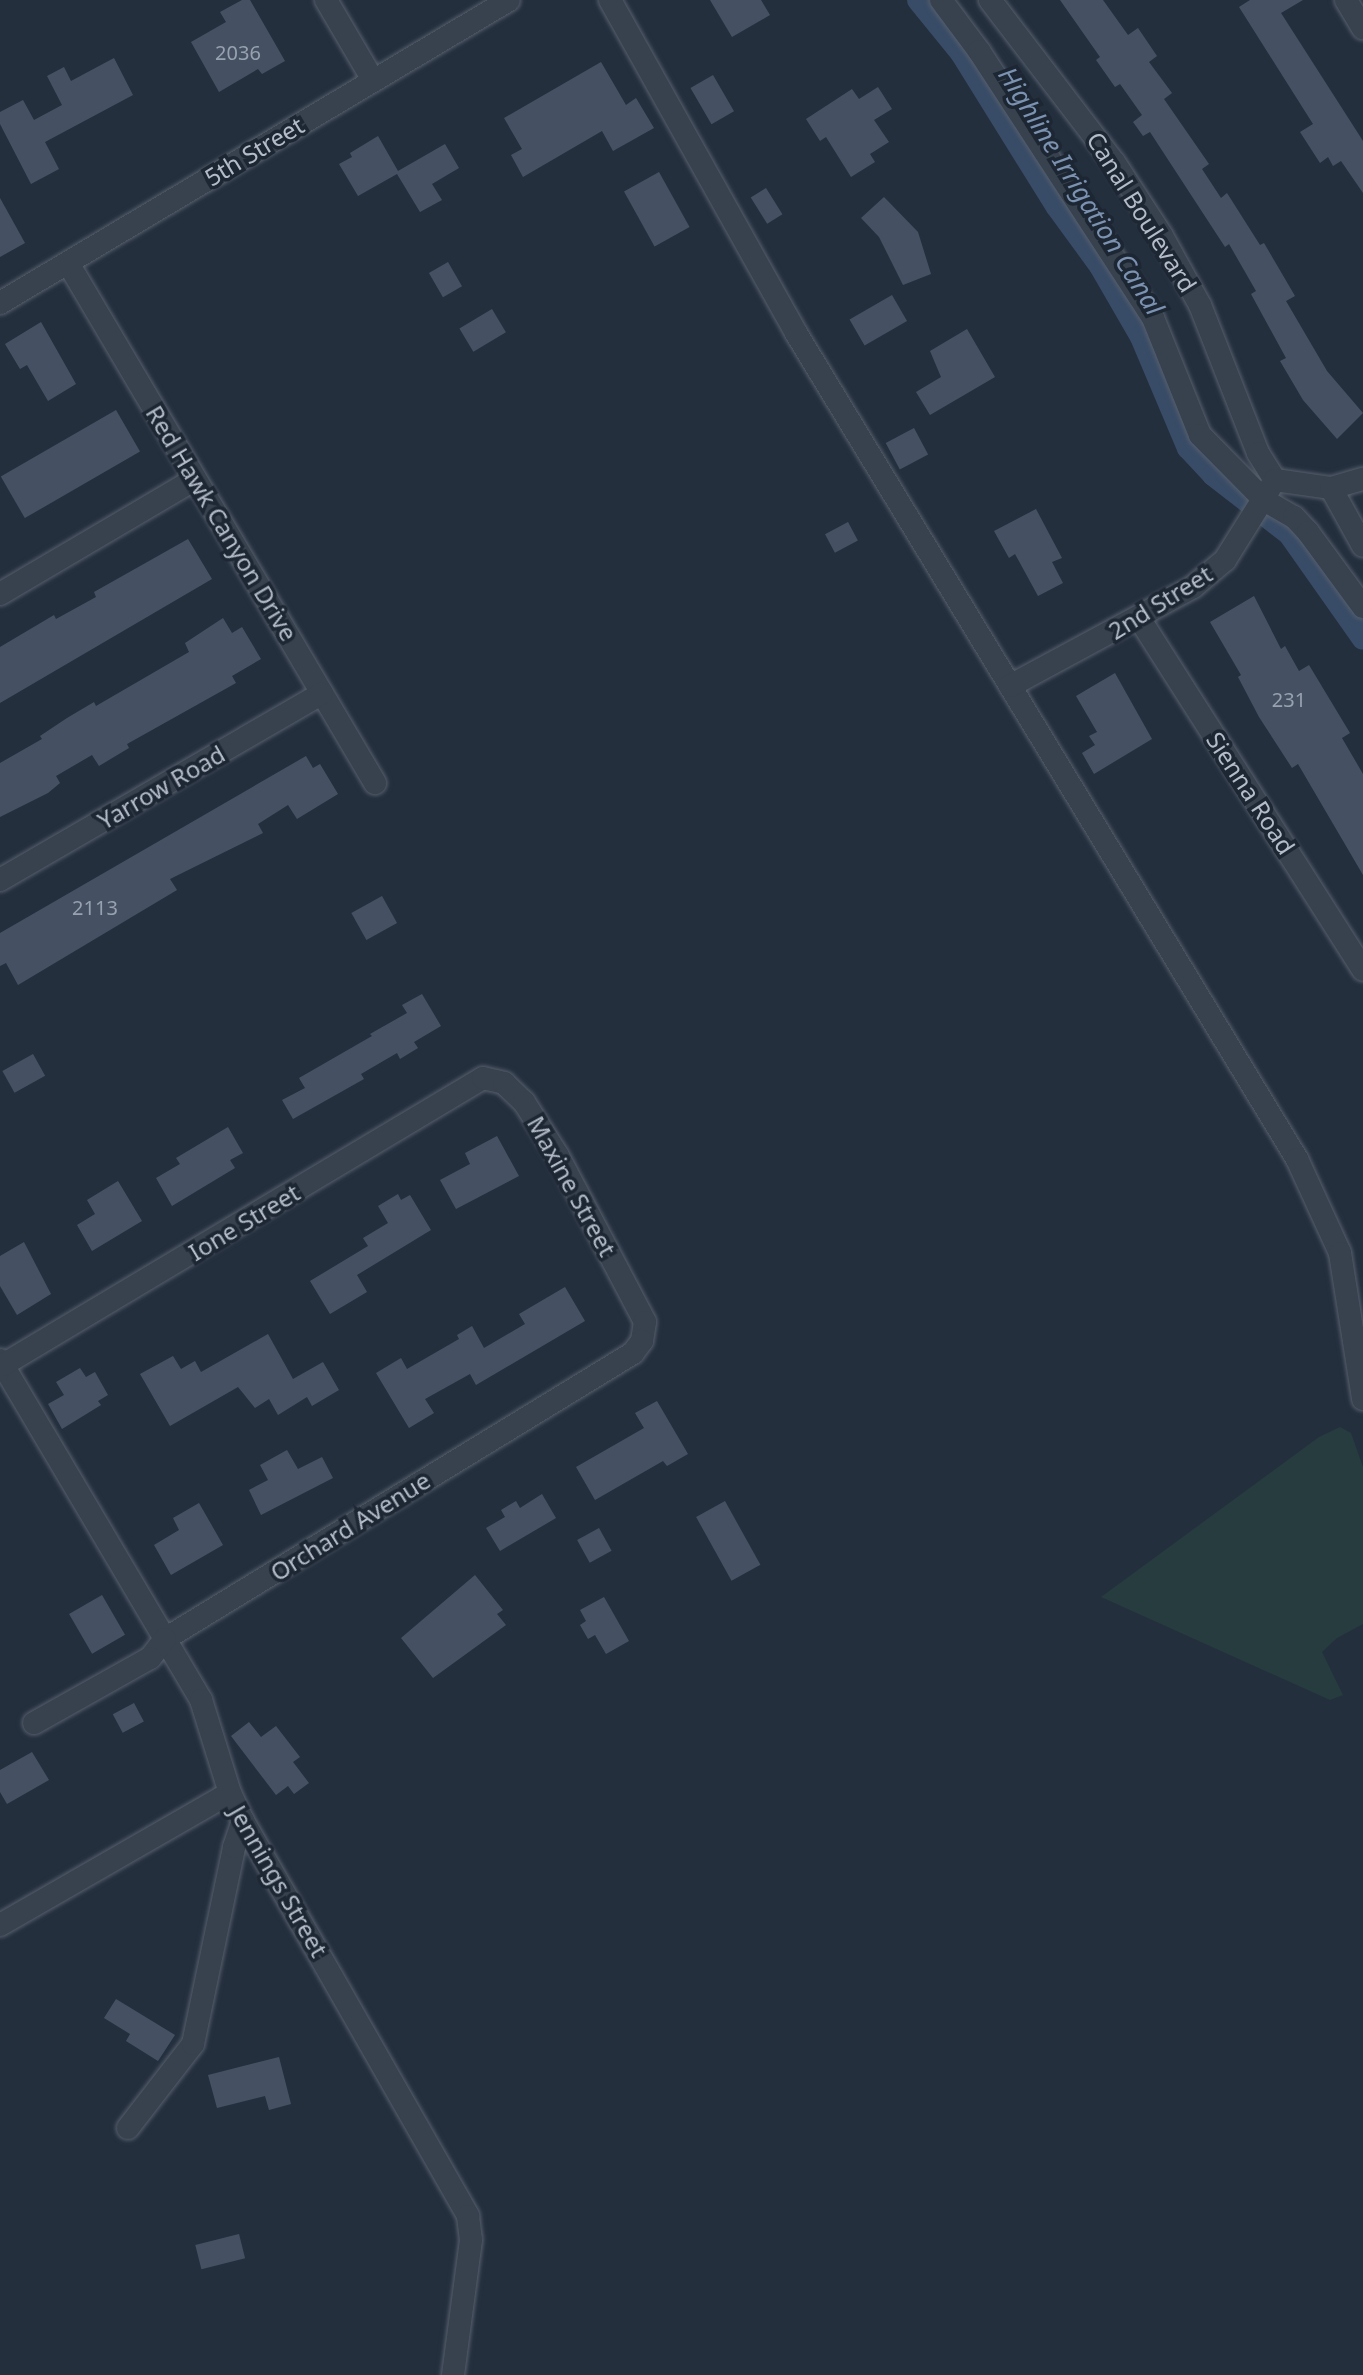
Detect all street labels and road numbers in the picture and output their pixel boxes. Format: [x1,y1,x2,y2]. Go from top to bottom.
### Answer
street label: 5th Street [199,110,309,192]
street label: Canal Boulevard [1081,127,1203,297]
street label: Red Hawk Canyon Drive [140,400,304,646]
street label: 2nd Street [1103,559,1217,645]
street label: Sienna Road [1201,726,1301,860]
street label: Yarrow Road [92,739,230,835]
street label: Maxine Street [522,1111,622,1261]
street label: Ione Street [183,1178,305,1266]
street label: Orchard Avenue [265,1465,435,1587]
street label: Jennings Street [224,1800,334,1962]

